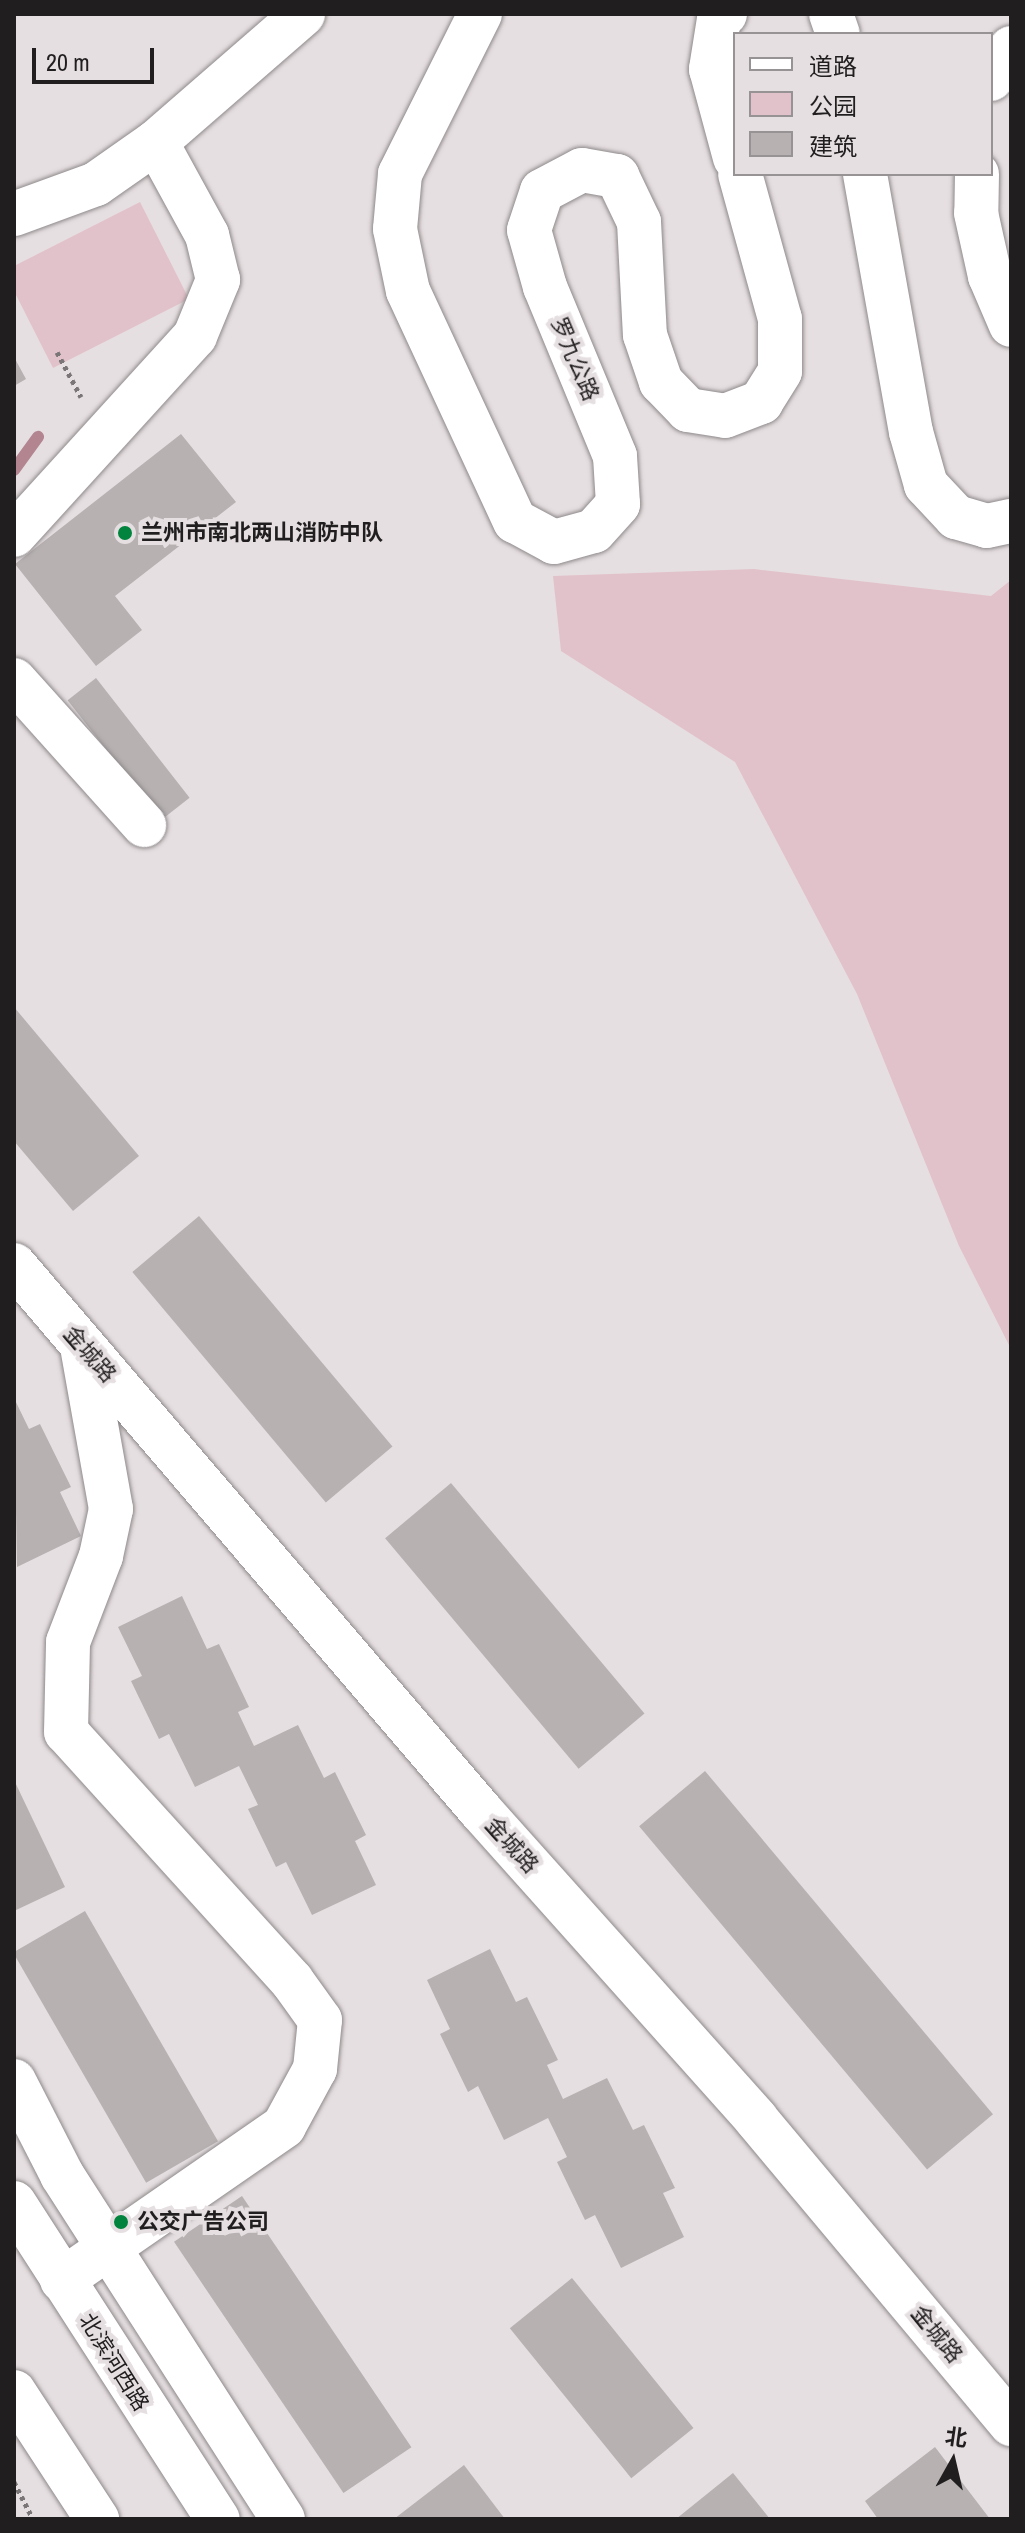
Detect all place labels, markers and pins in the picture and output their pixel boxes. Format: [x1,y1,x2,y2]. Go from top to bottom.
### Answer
place label: 兰州市南北两山消防中队 [141,520,383,546]
marker: 兰州市南北两山消防中队 [116,524,134,542]
place label: 公交广告公司 [137,2209,269,2235]
marker: 公交广告公司 [112,2213,130,2231]

